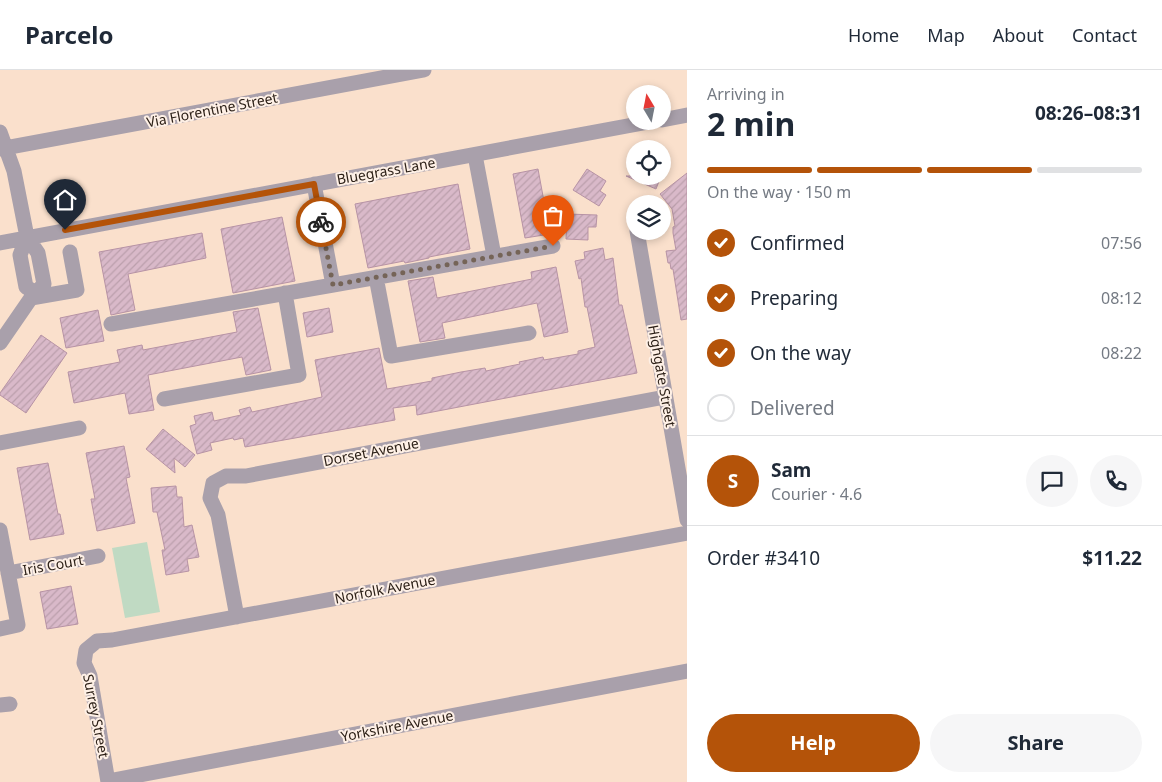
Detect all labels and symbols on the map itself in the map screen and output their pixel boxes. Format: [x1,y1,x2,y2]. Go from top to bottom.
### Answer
north arrow [626,85,671,130]
street label: Via Florentine Street [145,88,279,132]
street label: Bluegrass Lane [335,152,437,189]
pin [44,179,86,230]
pin [532,195,574,246]
courier [296,197,346,247]
street label: Highgate Street [644,323,681,428]
street label: Dorset Avenue [322,433,420,470]
street label: Iris Court [21,550,85,579]
street label: Norfolk Avenue [333,569,437,608]
street label: Surrey Street [79,672,114,759]
street label: Yorkshire Avenue [339,705,455,746]

